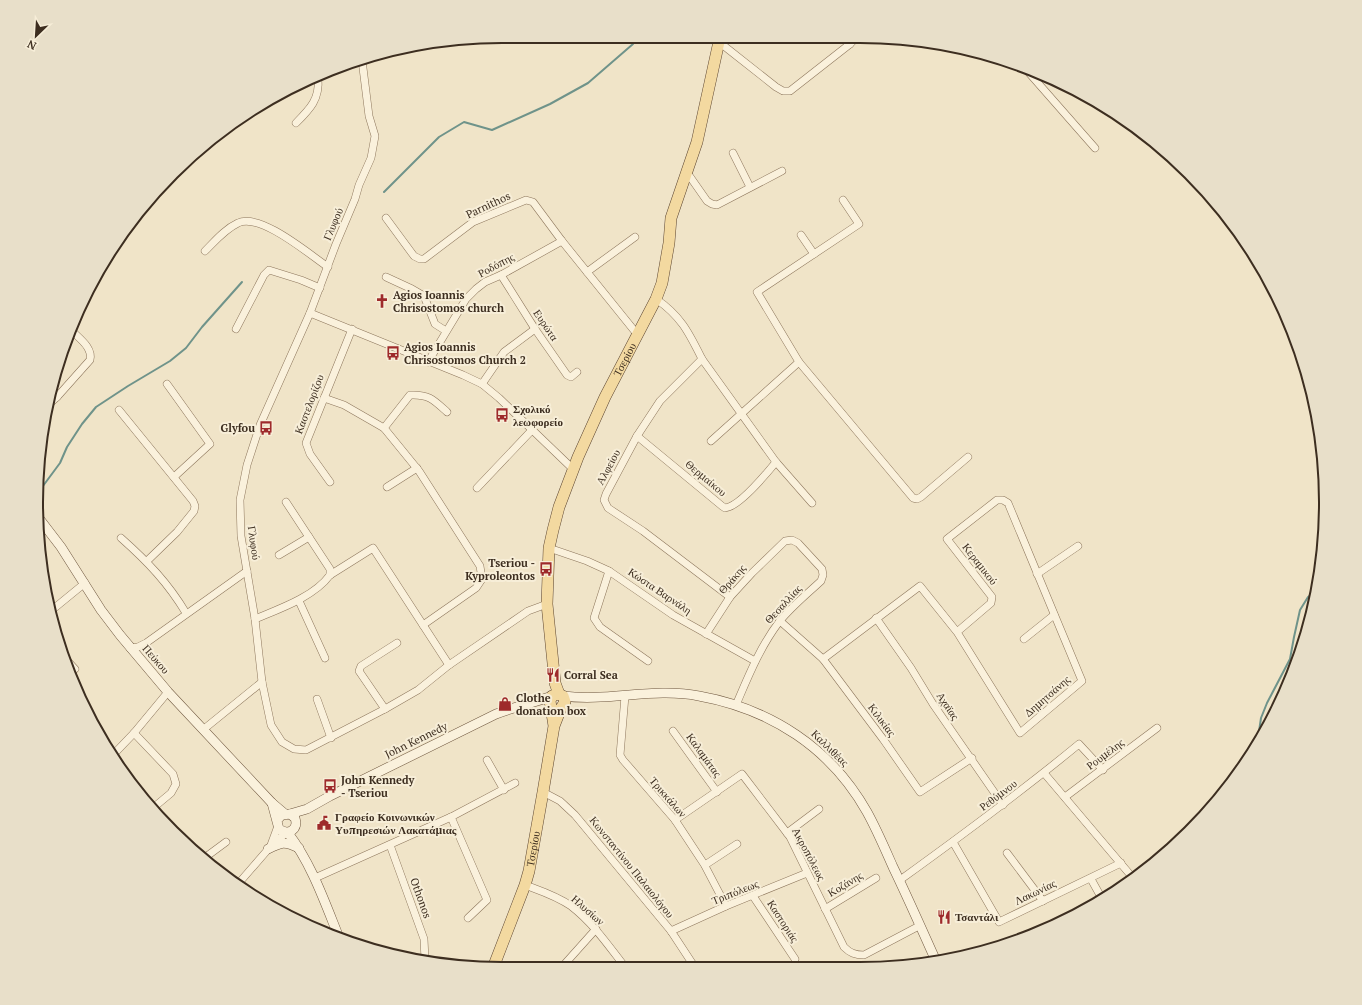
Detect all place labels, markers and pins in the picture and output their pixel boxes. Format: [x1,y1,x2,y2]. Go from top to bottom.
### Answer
place label: Agios Ioannis Chrisostomos church [393,288,504,315]
church icon: Agios Ioannis Chrisostomos church [374,293,390,309]
place label: Agios Ioannis Chrisostomos Church 2 [404,340,526,367]
bus stop icon: Agios Ioannis Chrisostomos Church 2 [385,345,401,361]
place label: Σχολικό λεωφορείο [513,402,564,429]
bus stop icon: Σχολικό λεωφορείο [494,407,510,423]
bus stop icon: Glyfou [258,420,274,436]
place label: Glyfou [220,421,255,435]
place label: Tseriou - Kyproleontos [465,556,535,583]
bus stop icon: Tseriou - Kyproleontos [538,561,554,577]
restaurant icon: Corral Sea [545,667,561,683]
place label: Corral Sea [564,668,618,682]
place label: Clothe donation box [516,691,587,718]
shop icon: Clothe donation box [497,696,513,712]
place label: John Kennedy - Tseriou [341,773,415,800]
bus stop icon: John Kennedy - Tseriou [322,778,338,794]
place label: Γραφείο Κοινωνικών Υυπηρεσιών Λακατάμιας [335,810,457,837]
public building icon: Γραφείο Κοινωνικών Υυπηρεσιών Λακατάμιας [316,815,332,831]
restaurant icon: Τσαντάλι [936,909,952,925]
place label: Τσαντάλι [955,910,999,924]

